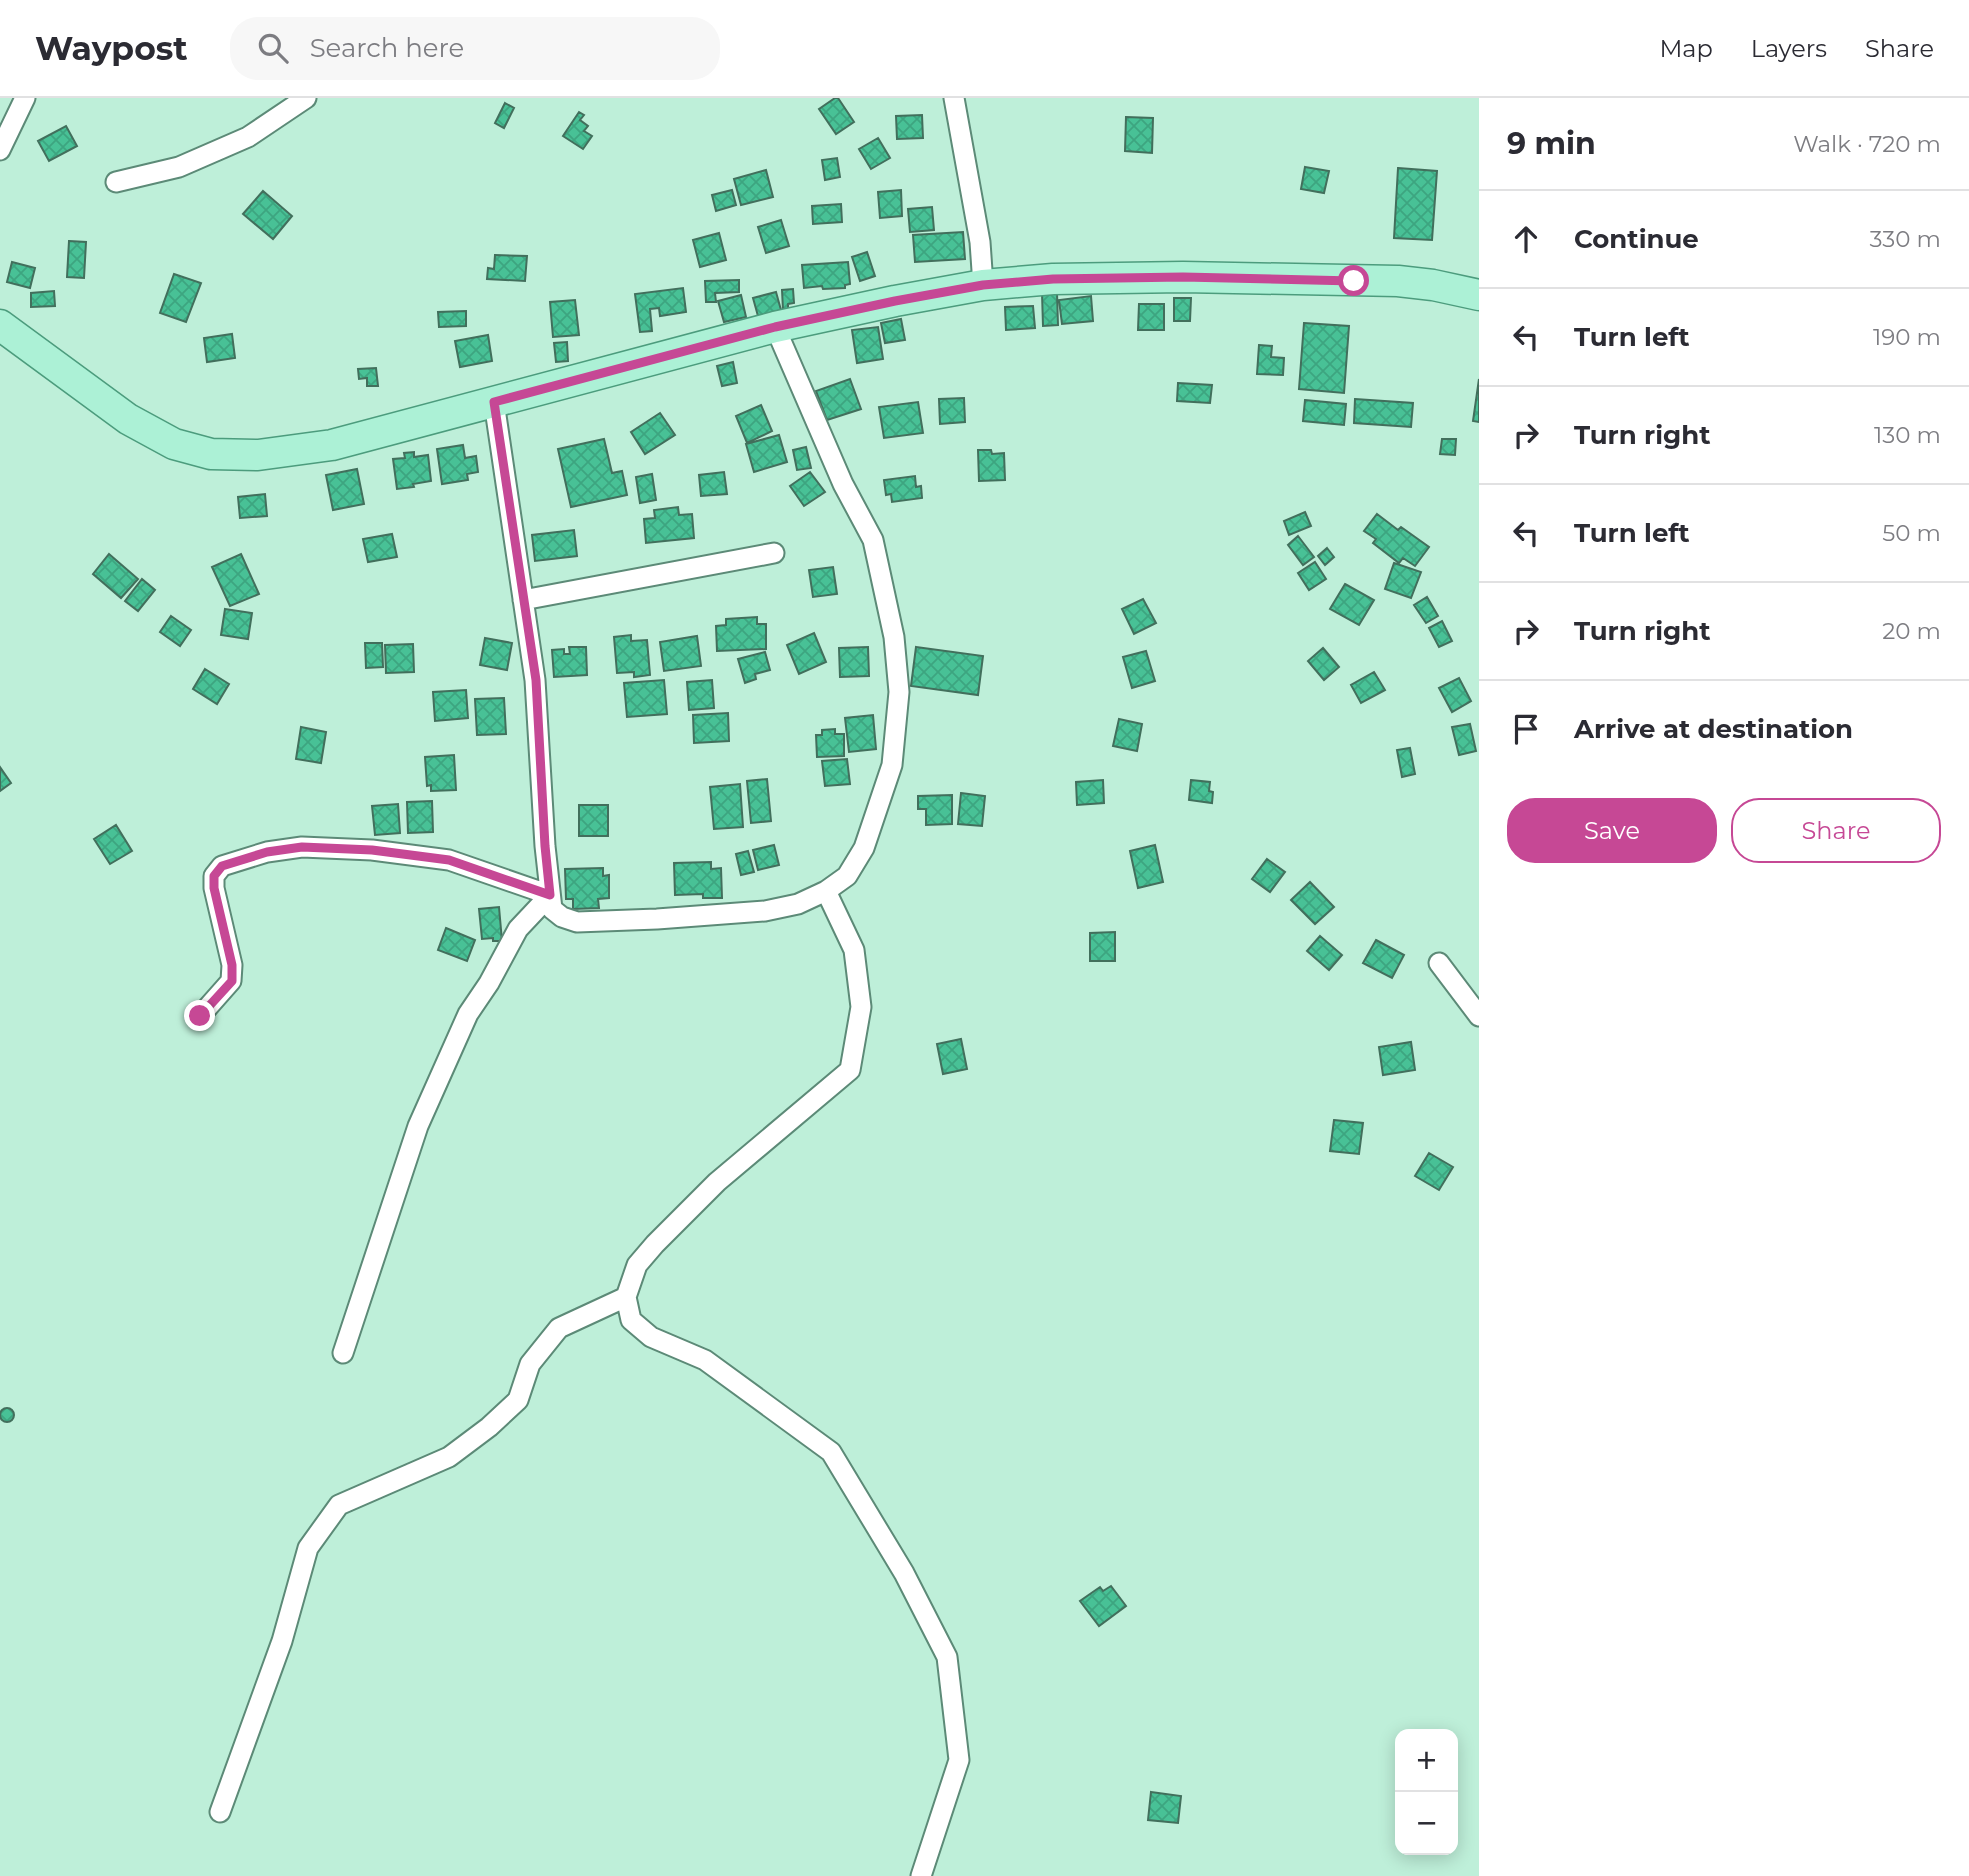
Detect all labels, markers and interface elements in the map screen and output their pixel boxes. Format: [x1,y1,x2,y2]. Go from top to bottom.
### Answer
search box [230,17,720,80]
text: Waypost [35,28,188,68]
icon: search [254,29,292,67]
text: Search here [310,32,464,64]
text: Map [1659,34,1713,63]
text: Layers [1751,34,1827,63]
text: Share [1865,34,1934,63]
text: 9 min [1507,125,1596,162]
text: Walk · 720 m [1793,130,1941,158]
icon: ahead [1507,220,1545,258]
text: Continue [1574,223,1699,255]
text: 330 m [1870,225,1941,253]
route start [1338,265,1369,296]
icon: left [1507,318,1545,356]
text: Turn left [1574,321,1690,353]
text: 190 m [1873,323,1941,351]
icon: right [1507,416,1545,454]
text: Turn right [1574,419,1710,451]
text: 130 m [1874,421,1941,449]
icon: left [1507,514,1545,552]
text: Turn left [1574,517,1690,549]
text: 50 m [1882,519,1941,547]
icon: right [1507,612,1545,650]
text: Turn right [1574,615,1710,647]
text: 20 m [1882,617,1941,645]
icon: arrive [1507,710,1545,748]
text: Arrive at destination [1574,713,1853,745]
button: Save [1507,798,1717,863]
button: Share [1731,798,1941,863]
route end [184,1000,215,1031]
map controls [1395,1729,1458,1855]
button: + [1395,1729,1458,1792]
button: − [1395,1792,1458,1855]

